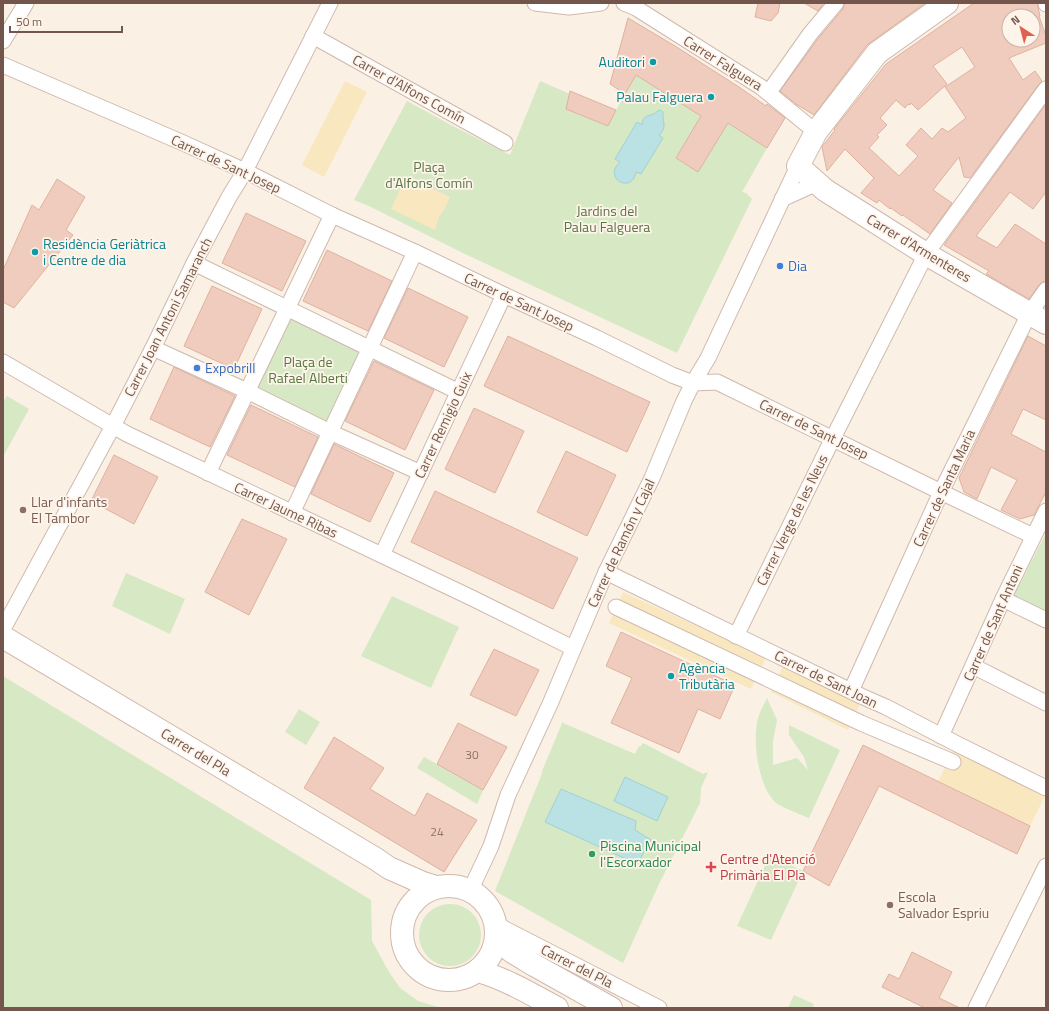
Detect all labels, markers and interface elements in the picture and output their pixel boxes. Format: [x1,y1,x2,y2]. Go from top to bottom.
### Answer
scale bar [10,8,122,34]
north arrow [1001,8,1041,48]
text: N [1007,11,1023,29]
text: 50 m [16,12,42,31]
street label: Carrer Falguera [680,30,767,95]
street label: Carrer d'Alfons Comín [349,49,470,128]
place label: Auditori [599,51,645,72]
marker: Auditori [648,57,658,67]
place label: Palau Falguera [616,86,703,107]
marker: Palau Falguera [706,92,716,102]
street label: Carrer de Sant Josep [168,129,285,198]
park label: Plaça d'Alfons Comín [385,156,473,193]
park label: Jardins del Palau Falguera [564,200,650,237]
street label: Carrer d'Armenteres [863,208,975,287]
place label: Residència Geriàtrica i Centre de dia [43,233,166,270]
street label: Carrer Joan Antoni Samaranch [118,233,217,400]
marker: Residència Geriàtrica i Centre de dia [30,247,40,257]
place label: Dia [788,255,807,276]
marker: Dia [775,261,785,271]
street label: Carrer de Sant Josep [461,267,578,336]
park label: Plaça de Rafael Alberti [268,351,348,388]
place label: Expobrill [205,357,256,378]
marker: Expobrill [192,363,202,373]
street label: Carrer Remigio Guix [409,367,477,482]
street label: Carrer de Sant Josep [756,393,872,464]
street label: Carrer de Santa Maria [907,426,980,550]
street label: Carrer Verge de les Neus [751,451,833,589]
street label: Carrer de Ramón y Cajal [581,475,660,611]
street label: Carrer Jaume Ribas [231,476,341,543]
place label: Llar d'infants El Tambor [31,491,107,528]
marker: Llar d'infants El Tambor [18,505,28,515]
street label: Carrer de Sant Antoni [957,561,1028,684]
street label: Carrer de Sant Joan [771,644,881,713]
place label: Agència Tributària [679,657,735,694]
marker: Agència Tributària [666,671,676,681]
street label: Carrer del Pla [157,722,235,781]
house number: 30 [465,745,479,764]
house number: 24 [430,822,444,841]
place label: Piscina Municipal l'Escorxador [600,835,701,872]
place label: Centre d'Atenció Primària El Pla [720,848,816,885]
marker: Piscina Municipal l'Escorxador [587,849,597,859]
marker: Centre d'Atenció Primària El Pla [705,861,717,873]
place label: Escola Salvador Espriu [898,886,989,923]
marker: Escola Salvador Espriu [885,900,895,910]
street label: Carrer del Pla [537,938,617,993]

